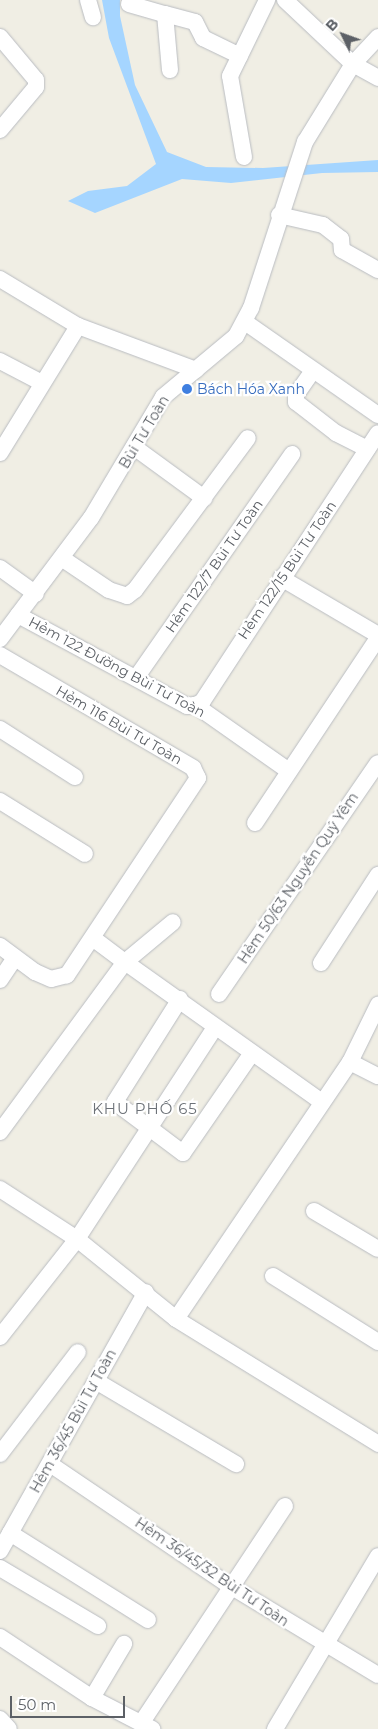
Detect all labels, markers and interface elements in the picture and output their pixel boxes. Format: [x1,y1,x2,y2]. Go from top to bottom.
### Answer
north arrow [318,10,368,60]
text: B [322,15,342,35]
place label: Bách Hóa Xanh [197,381,305,397]
marker: Bách Hóa Xanh [181,383,193,395]
street label: Bùi Tư Toàn [116,392,172,472]
street label: Hẻm 122/7 Bùi Tư Toàn [162,496,266,636]
street label: Hẻm 122/15 Bùi Tư Toàn [234,498,340,642]
street label: Hẻm 122 Đường Bùi Tư Toàn [26,613,208,721]
street label: Hẻm 116 Bùi Tư Toàn [53,682,185,768]
street label: Hẻm 50/63 Nguyễn Quý Yêm [234,789,362,967]
district label: KHU PHỐ 65 [91,1100,199,1118]
street label: Hẻm 36/45 Bùi Tư Toàn [26,1346,120,1496]
street label: Hẻm 36/45/32 Bùi Tư Toàn [132,1514,292,1630]
scale bar [12,1686,128,1718]
text: 50 m [18,1695,56,1714]

